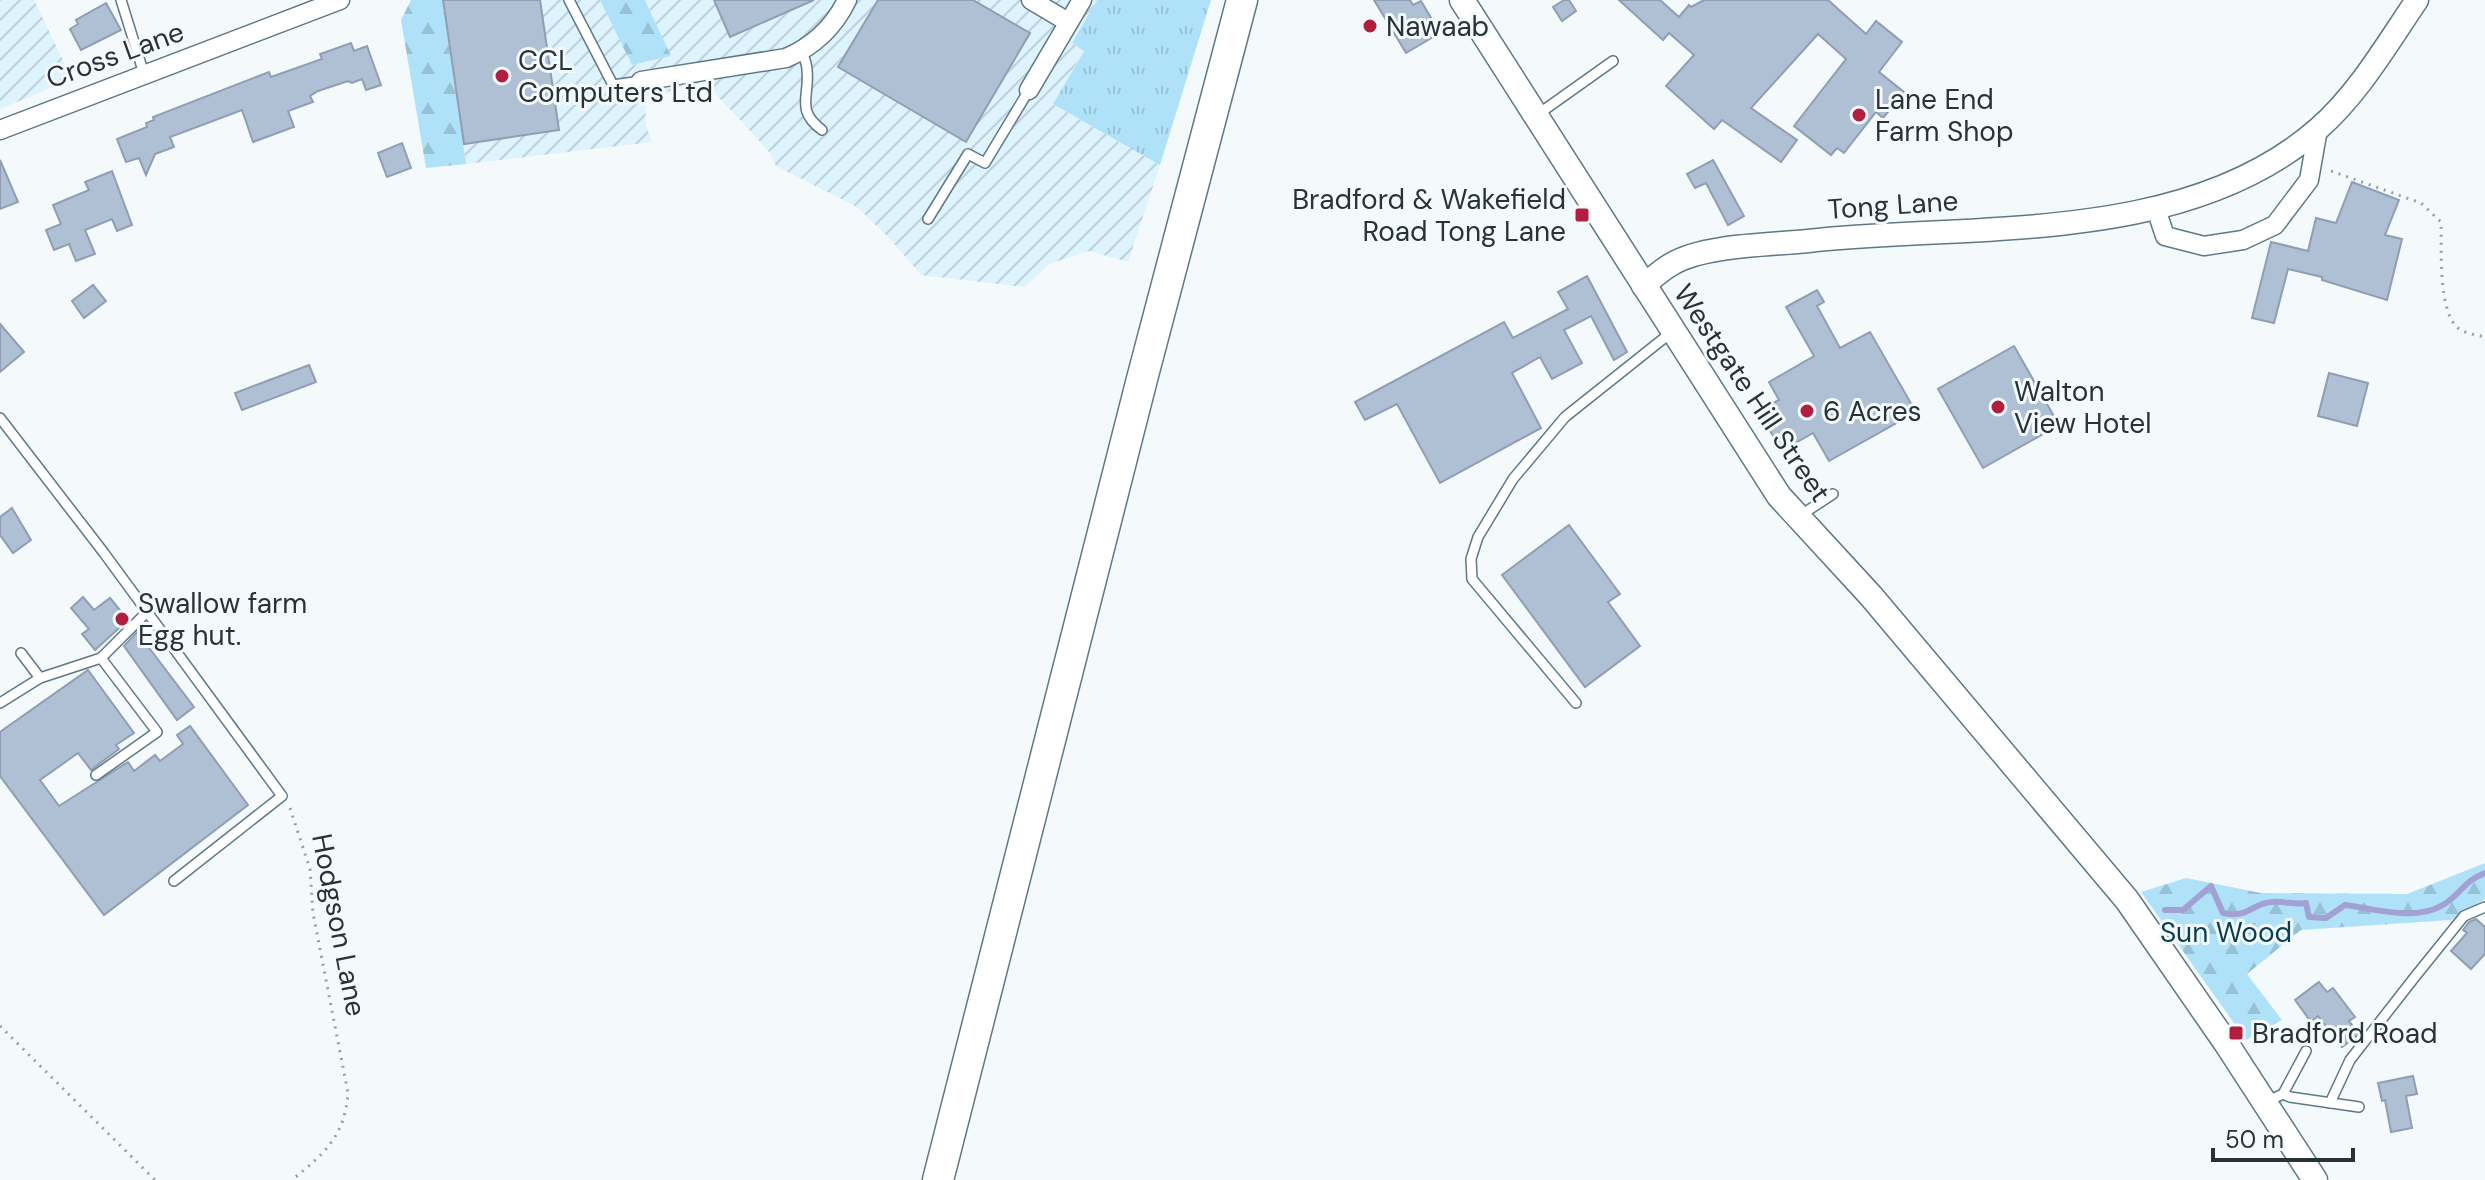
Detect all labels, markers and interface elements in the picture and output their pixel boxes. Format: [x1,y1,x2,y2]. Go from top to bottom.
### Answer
place label: Nawaab [1386,8,1489,45]
street label: Cross Lane [41,13,189,97]
marker: Nawaab [1361,17,1379,35]
place label: CCL Computers Ltd [518,42,713,111]
marker: CCL Computers Ltd [493,67,511,85]
place label: Lane End Farm Shop [1875,81,2014,150]
marker: Lane End Farm Shop [1850,106,1868,124]
place label: Bradford & Wakefield Road Tong Lane [1292,181,1566,250]
street label: Tong Lane [1826,182,1960,228]
marker: Bradford & Wakefield Road Tong Lane [1573,206,1591,224]
street label: Westgate Hill Street [1665,277,1839,509]
place label: Walton View Hotel [2014,373,2151,442]
place label: 6 Acres [1823,393,1922,430]
marker: Walton View Hotel [1989,398,2007,416]
marker: 6 Acres [1798,402,1816,420]
place label: Swallow farm Egg hut. [138,585,307,654]
marker: Swallow farm Egg hut. [113,610,131,628]
street label: Hodgson Lane [303,831,375,1019]
park label: Sun Wood [2160,914,2292,951]
place label: Bradford Road [2252,1015,2438,1052]
marker: Bradford Road [2227,1024,2245,1042]
scale bar [2213,1112,2353,1162]
text: 50 m [2225,1124,2284,1155]

